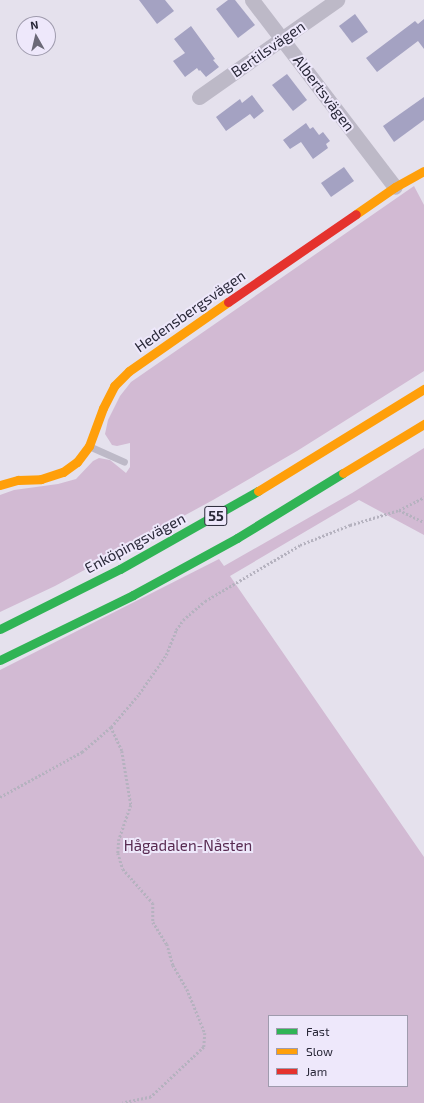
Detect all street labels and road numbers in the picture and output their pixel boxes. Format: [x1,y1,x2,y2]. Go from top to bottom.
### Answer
street label: Bertilsvägen [228,17,308,81]
street label: Albertsvägen [289,51,359,135]
street label: Hedensbergsvägen [131,266,249,356]
road number: 55 [204,504,228,528]
street label: Enköpingsvägen [82,509,188,577]

